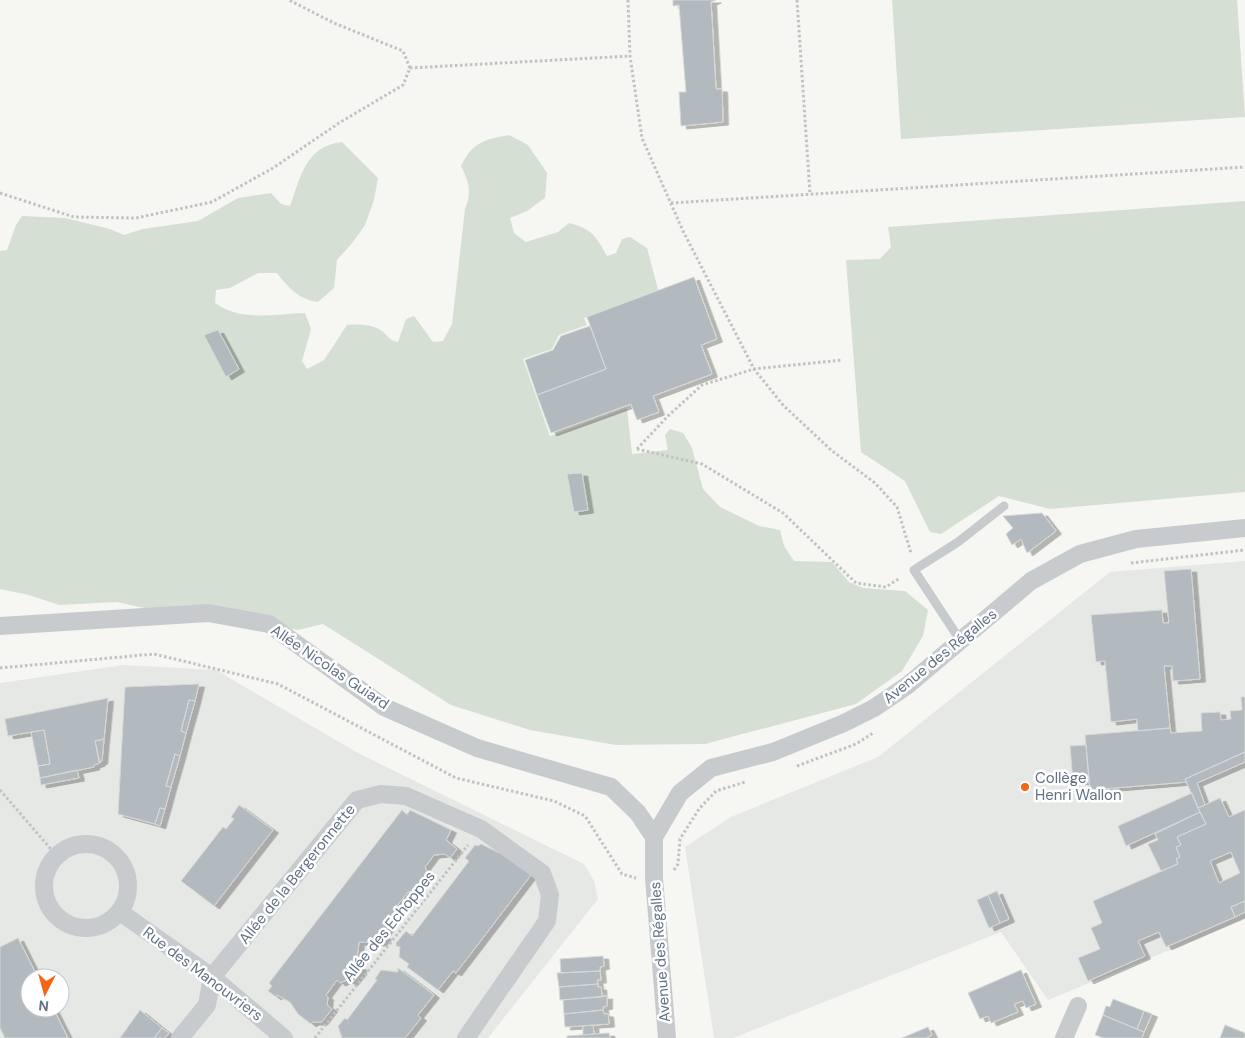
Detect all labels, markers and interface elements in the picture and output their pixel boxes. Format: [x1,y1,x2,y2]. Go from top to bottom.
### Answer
street label: Avenue des Régalles [879,604,1001,708]
street label: Allée Nicolas Guiard [267,620,393,714]
place label: Collège Henri Wallon [1035,768,1122,805]
marker: Collège Henri Wallon [1019,781,1031,793]
street label: Allée de la Bergeronnette [234,800,360,948]
street label: Allée des Echoppes [338,867,440,985]
street label: Avenue des Régalles [645,881,675,1023]
street label: Rue des Manouvriers [139,922,267,1026]
north arrow [20,968,70,1018]
text: N [38,996,50,1015]

